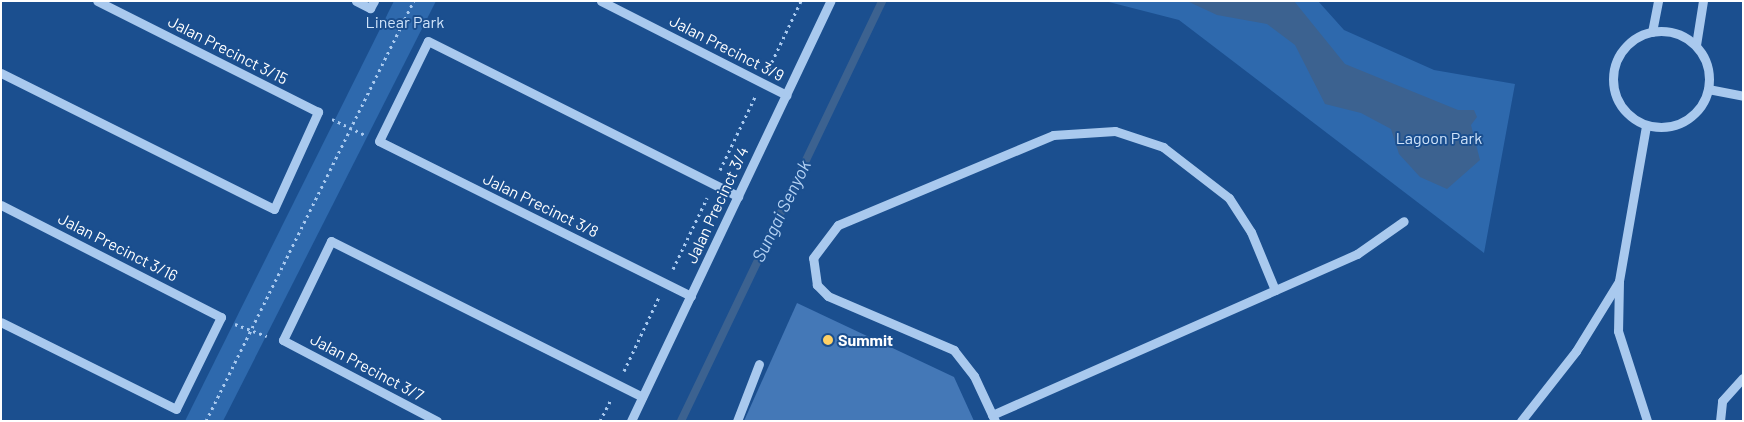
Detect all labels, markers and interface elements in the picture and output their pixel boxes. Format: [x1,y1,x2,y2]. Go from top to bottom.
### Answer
street label: Jalan Precinct 3/9 [666,11,788,85]
street label: Jalan Precinct 3/15 [165,12,291,88]
park label: Linear Park [366,12,444,32]
park label: Lagoon Park [1396,128,1482,148]
street label: Jalan Precinct 3/4 [682,144,752,266]
water label: Sungai Senyok [747,157,815,265]
street label: Jalan Precinct 3/8 [480,169,602,241]
street label: Jalan Precinct 3/16 [55,209,181,285]
street label: Jalan Precinct 3/7 [307,329,427,405]
place label: Summit [838,330,893,350]
marker: Summit [822,334,834,346]

